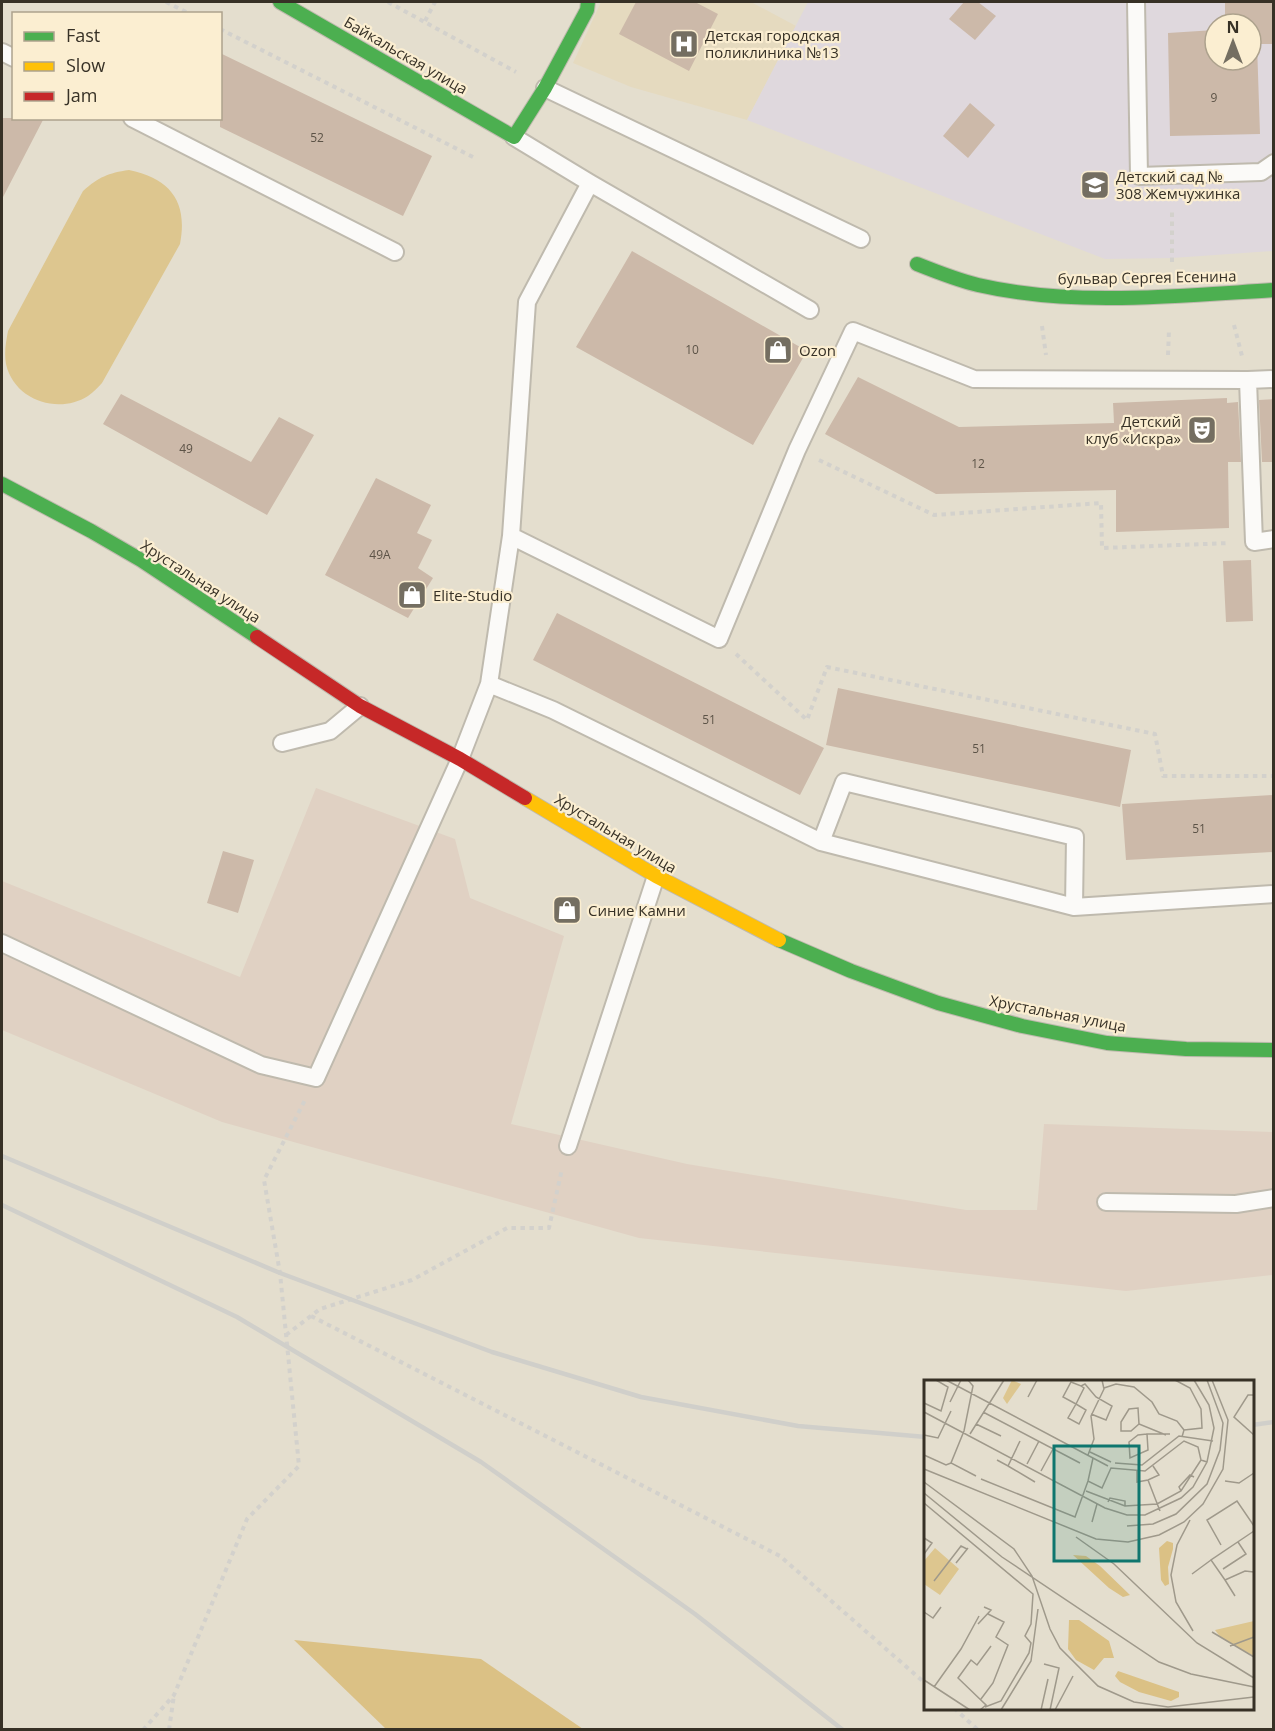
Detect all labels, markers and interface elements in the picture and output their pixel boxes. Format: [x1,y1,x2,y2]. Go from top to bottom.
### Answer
street label: Байкальская улица [341,11,471,99]
legend [12,12,222,120]
north arrow [1203,12,1263,72]
text: N [1226,16,1240,38]
text: Fast [66,23,100,47]
place label: Детская городская поликлиника №13 [705,25,840,62]
hospital icon: Детская городская поликлиника №13 [668,28,700,60]
text: Slow [66,53,105,77]
text: Jam [64,83,98,107]
house number: 9 [1211,89,1218,106]
house number: 52 [310,129,324,146]
place label: Детский сад № 308 Жемчужинка [1116,166,1240,203]
school or university icon: Детский сад № 308 Жемчужинка [1079,169,1111,201]
street label: бульвар Сергея Есенина [1057,265,1237,289]
shop icon: Ozon [762,334,794,366]
place label: Ozon [799,340,836,360]
house number: 10 [685,341,699,358]
place label: Детский клуб «Искра» [1086,411,1181,448]
theatre icon: Детский клуб «Искра» [1186,414,1218,446]
house number: 49 [179,440,193,457]
house number: 12 [971,455,985,472]
street label: Хрустальная улица [137,535,265,627]
house number: 49А [369,546,391,563]
shop icon: Elite-Studio [396,579,428,611]
place label: Elite-Studio [433,585,512,605]
house number: 51 [702,711,716,728]
house number: 51 [972,740,986,757]
street label: Хрустальная улица [551,789,681,877]
house number: 51 [1192,820,1206,837]
shop icon: Синие Камни [551,894,583,926]
place label: Синие Камни [588,900,686,920]
street label: Хрустальная улица [988,990,1128,1036]
inset map [924,1380,1254,1710]

